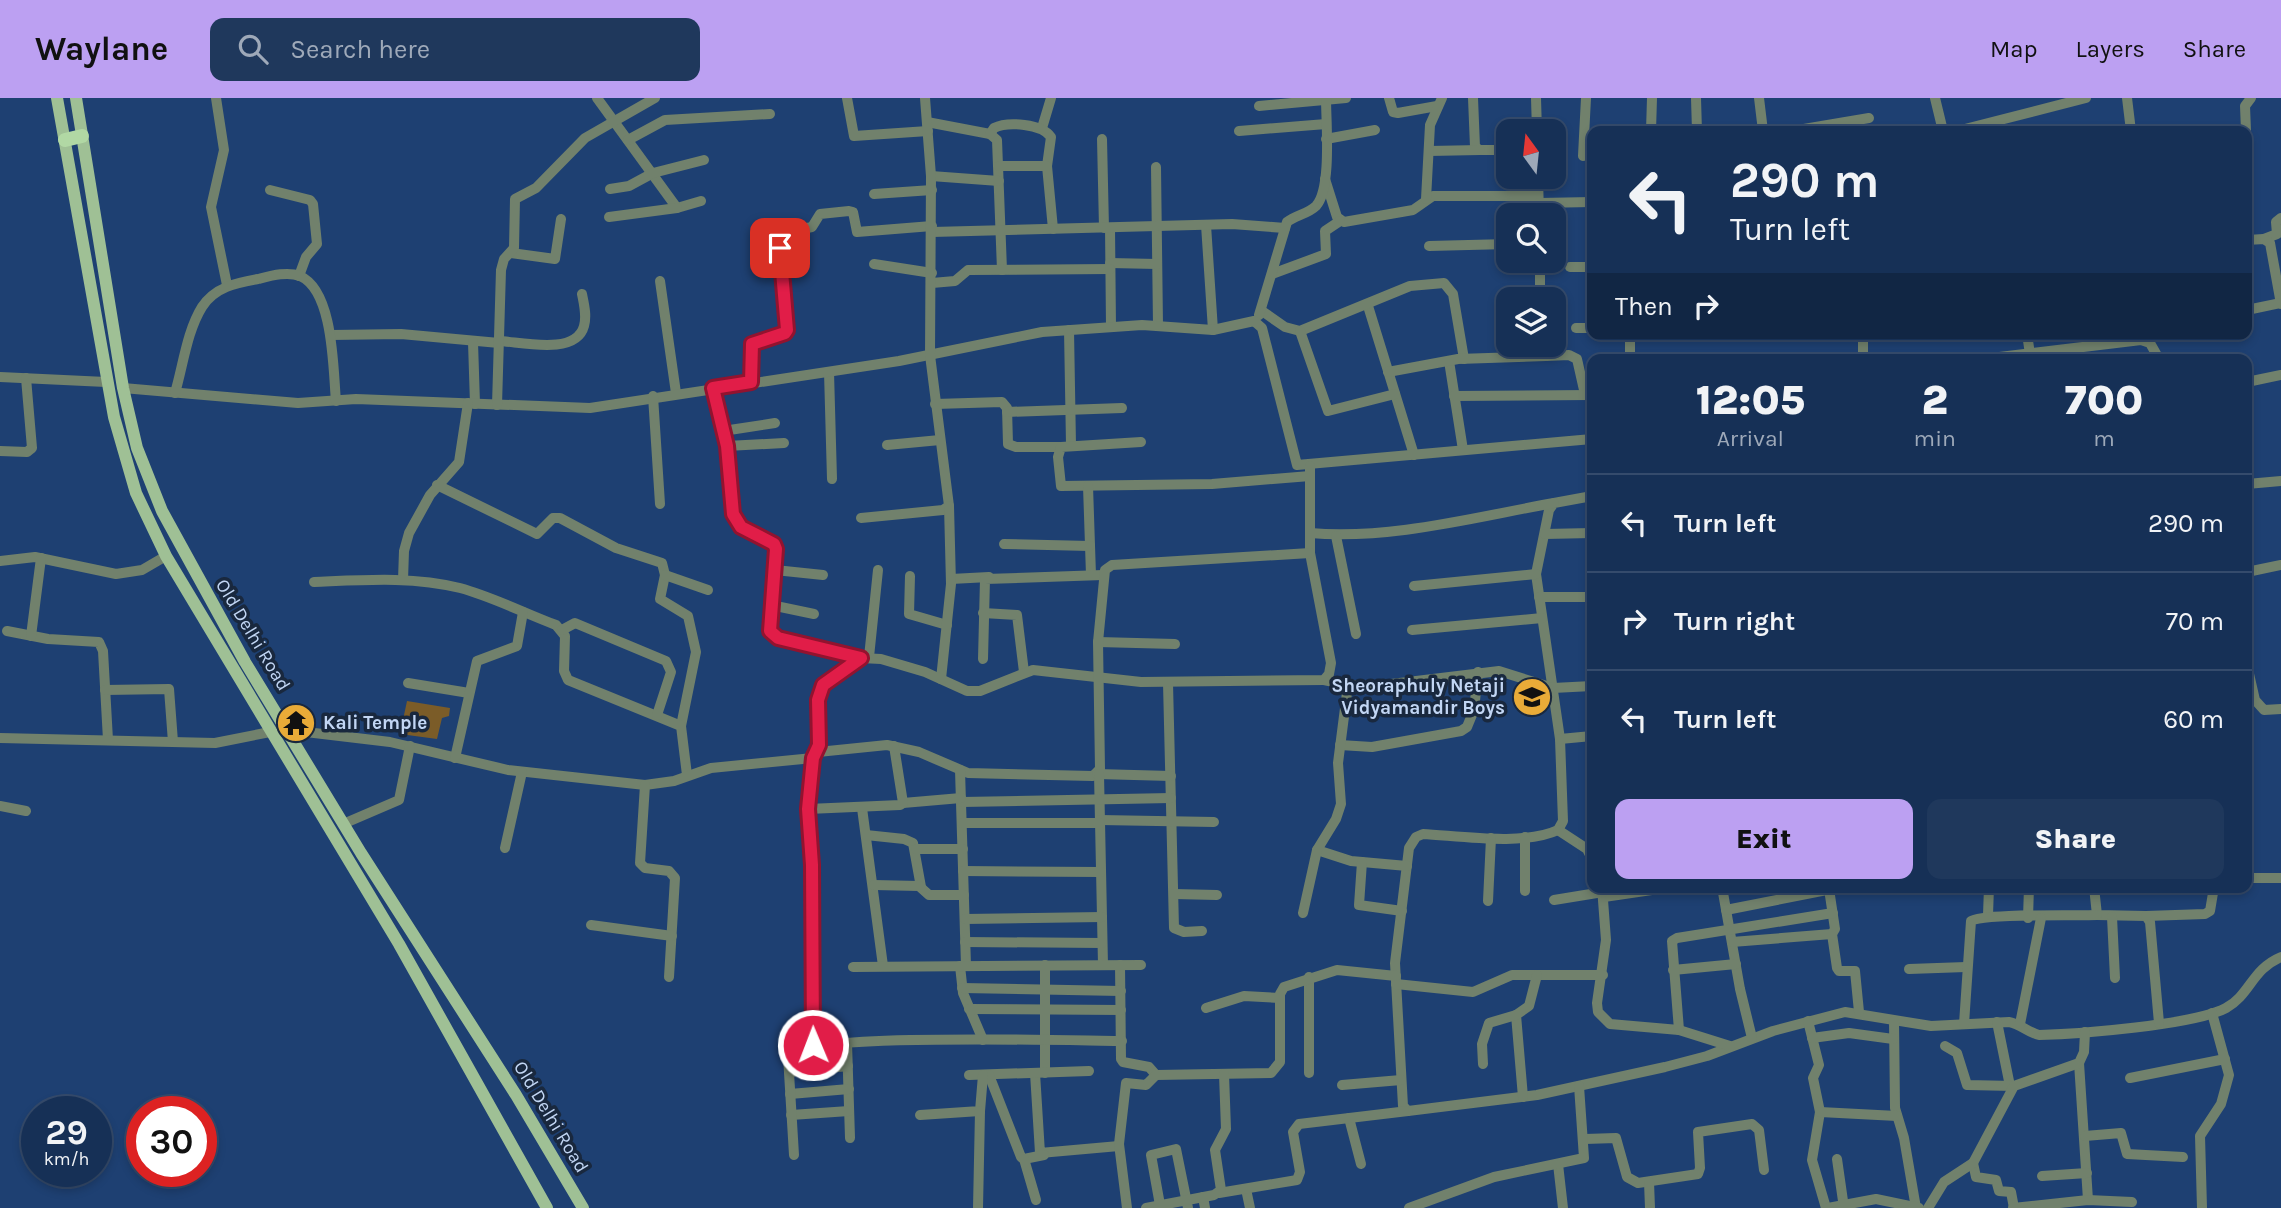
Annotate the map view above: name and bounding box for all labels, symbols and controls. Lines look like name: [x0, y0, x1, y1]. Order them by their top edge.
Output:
search box: [210, 18, 700, 81]
text: Waylane: [35, 30, 168, 68]
icon: search: [234, 30, 272, 68]
text: Search here: [290, 34, 430, 65]
text: Map: [1990, 35, 2038, 63]
text: Layers: [2076, 35, 2145, 63]
text: Share: [2183, 35, 2246, 63]
north arrow: [1496, 119, 1566, 189]
map controls: [1496, 119, 1566, 357]
text: 290 m: [1730, 152, 1879, 209]
icon: left: [1615, 154, 1706, 245]
button: search: [1496, 203, 1566, 273]
text: Turn left: [1730, 211, 1850, 248]
pin: [750, 218, 810, 278]
icon: arrive: [761, 229, 799, 267]
button: layers: [1496, 287, 1566, 357]
icon: right: [1687, 287, 1725, 325]
text: Then: [1615, 291, 1673, 322]
text: 12:05: [1696, 375, 1805, 425]
text: 2: [1921, 375, 1948, 425]
text: 700: [2065, 375, 2143, 425]
text: Arrival: [1717, 425, 1784, 452]
text: min: [1914, 425, 1956, 452]
text: m: [2093, 425, 2115, 452]
icon: left: [1615, 504, 1653, 542]
text: Turn left: [1674, 508, 1776, 539]
text: 290 m: [2148, 508, 2224, 539]
street label: Old Delhi Road: [211, 575, 295, 695]
icon: right: [1615, 602, 1653, 640]
text: Turn right: [1674, 606, 1795, 637]
text: 70 m: [2166, 606, 2224, 637]
place label: Sheoraphuly Netaji Vidyamandir Boys: [1331, 675, 1505, 719]
school or university icon: Sheoraphuly Netaji Vidyamandir Boys: [1511, 676, 1553, 718]
icon: left: [1615, 700, 1653, 738]
temple icon: Kali Temple: [275, 702, 317, 744]
text: Turn left: [1674, 704, 1776, 735]
text: 60 m: [2163, 704, 2224, 735]
place label: Kali Temple: [323, 712, 427, 734]
button: Exit: [1615, 799, 1913, 879]
button: Share: [1927, 799, 2224, 879]
position arrow: [776, 1008, 850, 1082]
street label: Old Delhi Road: [509, 1057, 593, 1177]
speed limit sign: 30: [126, 1096, 217, 1187]
text: 29: [45, 1112, 88, 1153]
text: km/h: [44, 1148, 89, 1170]

